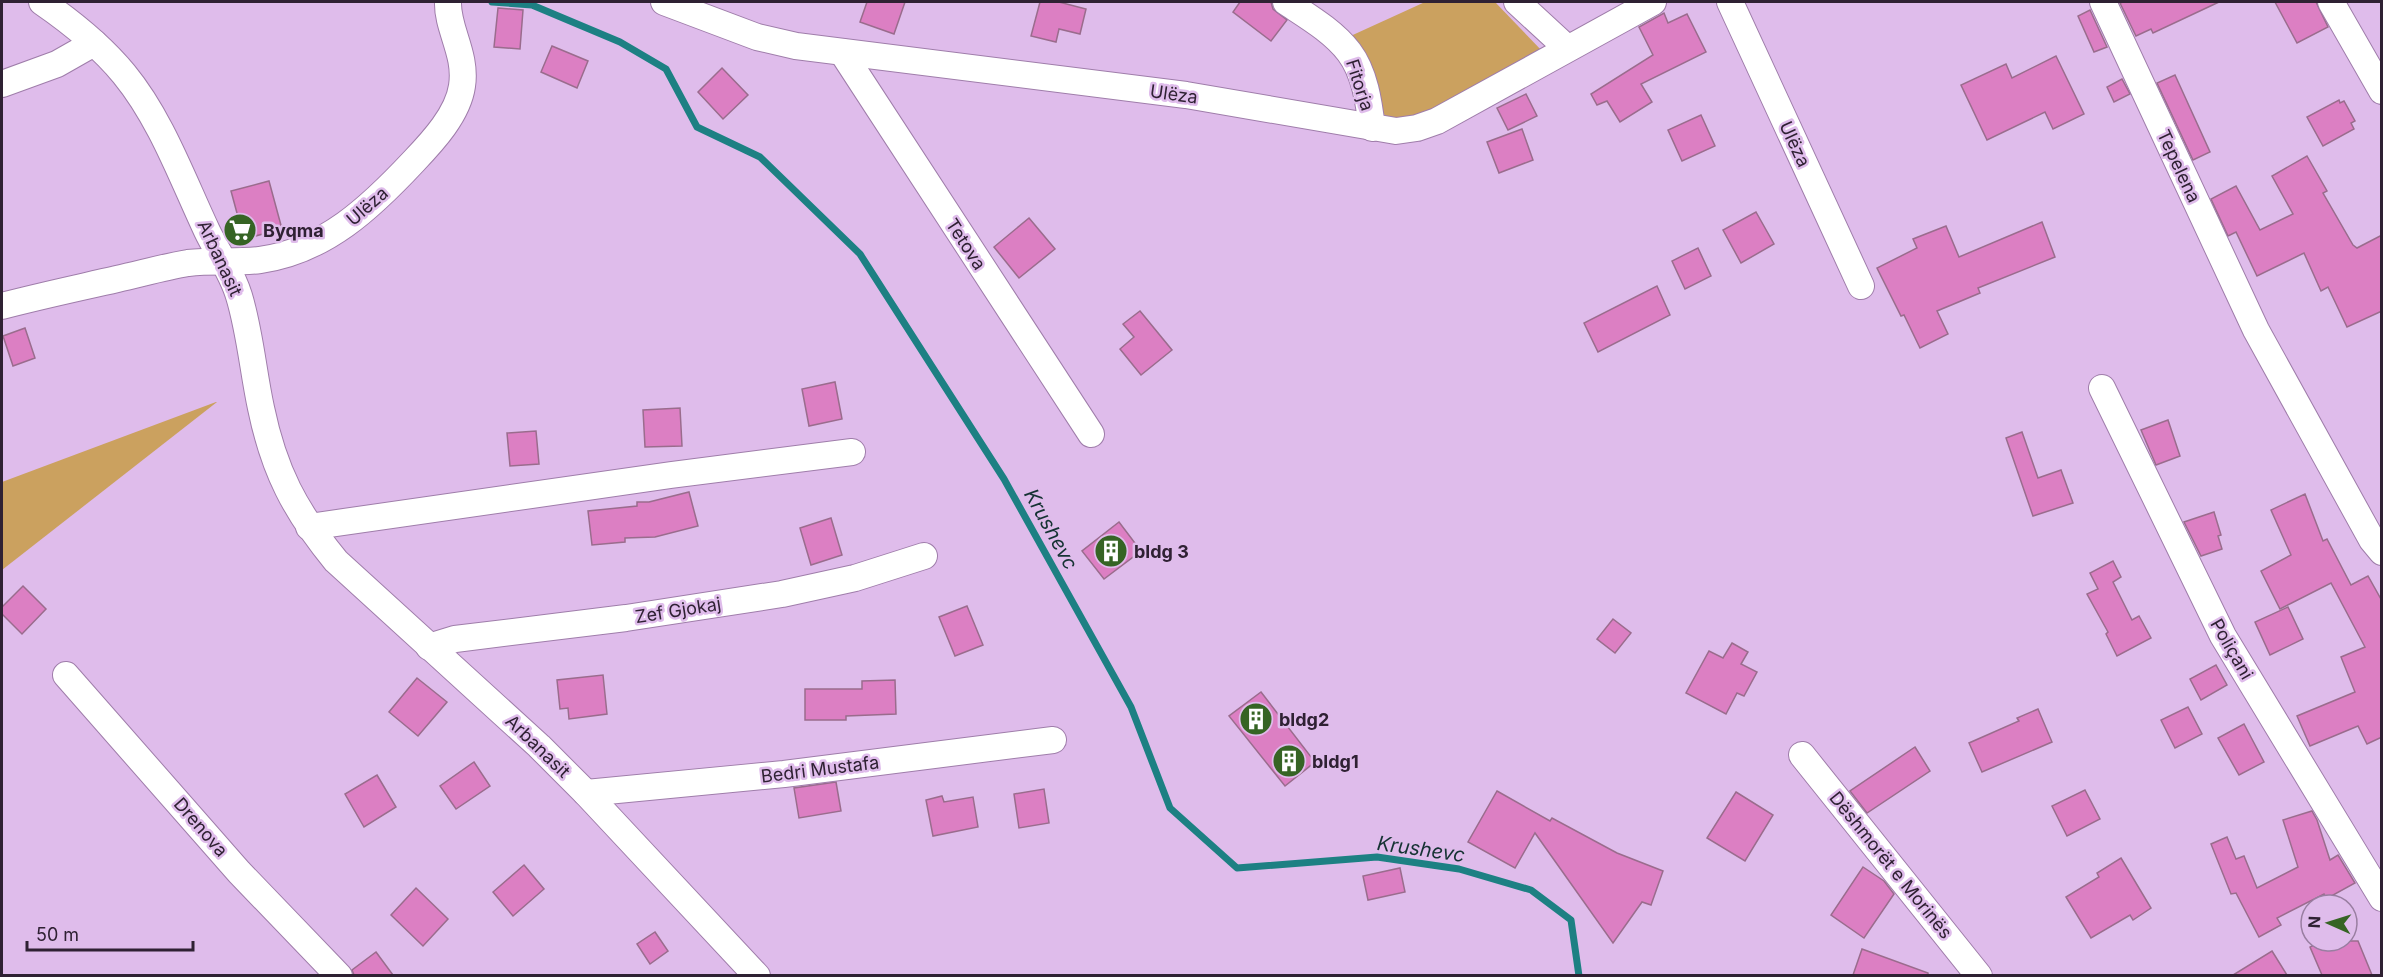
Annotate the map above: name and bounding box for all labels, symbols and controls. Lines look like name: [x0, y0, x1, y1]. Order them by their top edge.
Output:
street label: Fitorja: [1342, 57, 1378, 113]
street label: Ulëza: [1149, 80, 1199, 108]
street label: Ulëza: [1775, 118, 1815, 170]
street label: Tepelena: [2153, 126, 2205, 206]
street label: Ulëza: [342, 182, 392, 230]
supermarket icon: Byqma: [222, 212, 258, 248]
street label: Tetova: [942, 214, 990, 274]
street label: Arbanasit: [193, 217, 247, 299]
place label: Byqma: [263, 220, 324, 241]
water label: Krushevc: [1019, 484, 1083, 574]
building icon: bldg 3: [1093, 533, 1129, 569]
place label: bldg 3: [1134, 541, 1189, 562]
street label: Zef Gjokaj: [634, 593, 722, 627]
street label: Poliçani: [2206, 615, 2258, 683]
building icon: bldg2: [1238, 701, 1274, 737]
place label: bldg2: [1279, 709, 1329, 730]
street label: Arbanasit: [501, 710, 575, 782]
building icon: bldg1: [1271, 743, 1307, 779]
street label: Bedri Mustafa: [760, 751, 880, 787]
place label: bldg1: [1312, 751, 1359, 772]
street label: Dëshmorët e Morinës: [1825, 787, 1957, 943]
street label: Drenova: [170, 793, 232, 861]
water label: Krushevc: [1375, 831, 1467, 867]
north arrow: [2299, 893, 2359, 953]
scale bar: [27, 914, 194, 952]
text: N: [2304, 916, 2324, 929]
text: 50 m: [36, 924, 79, 945]

